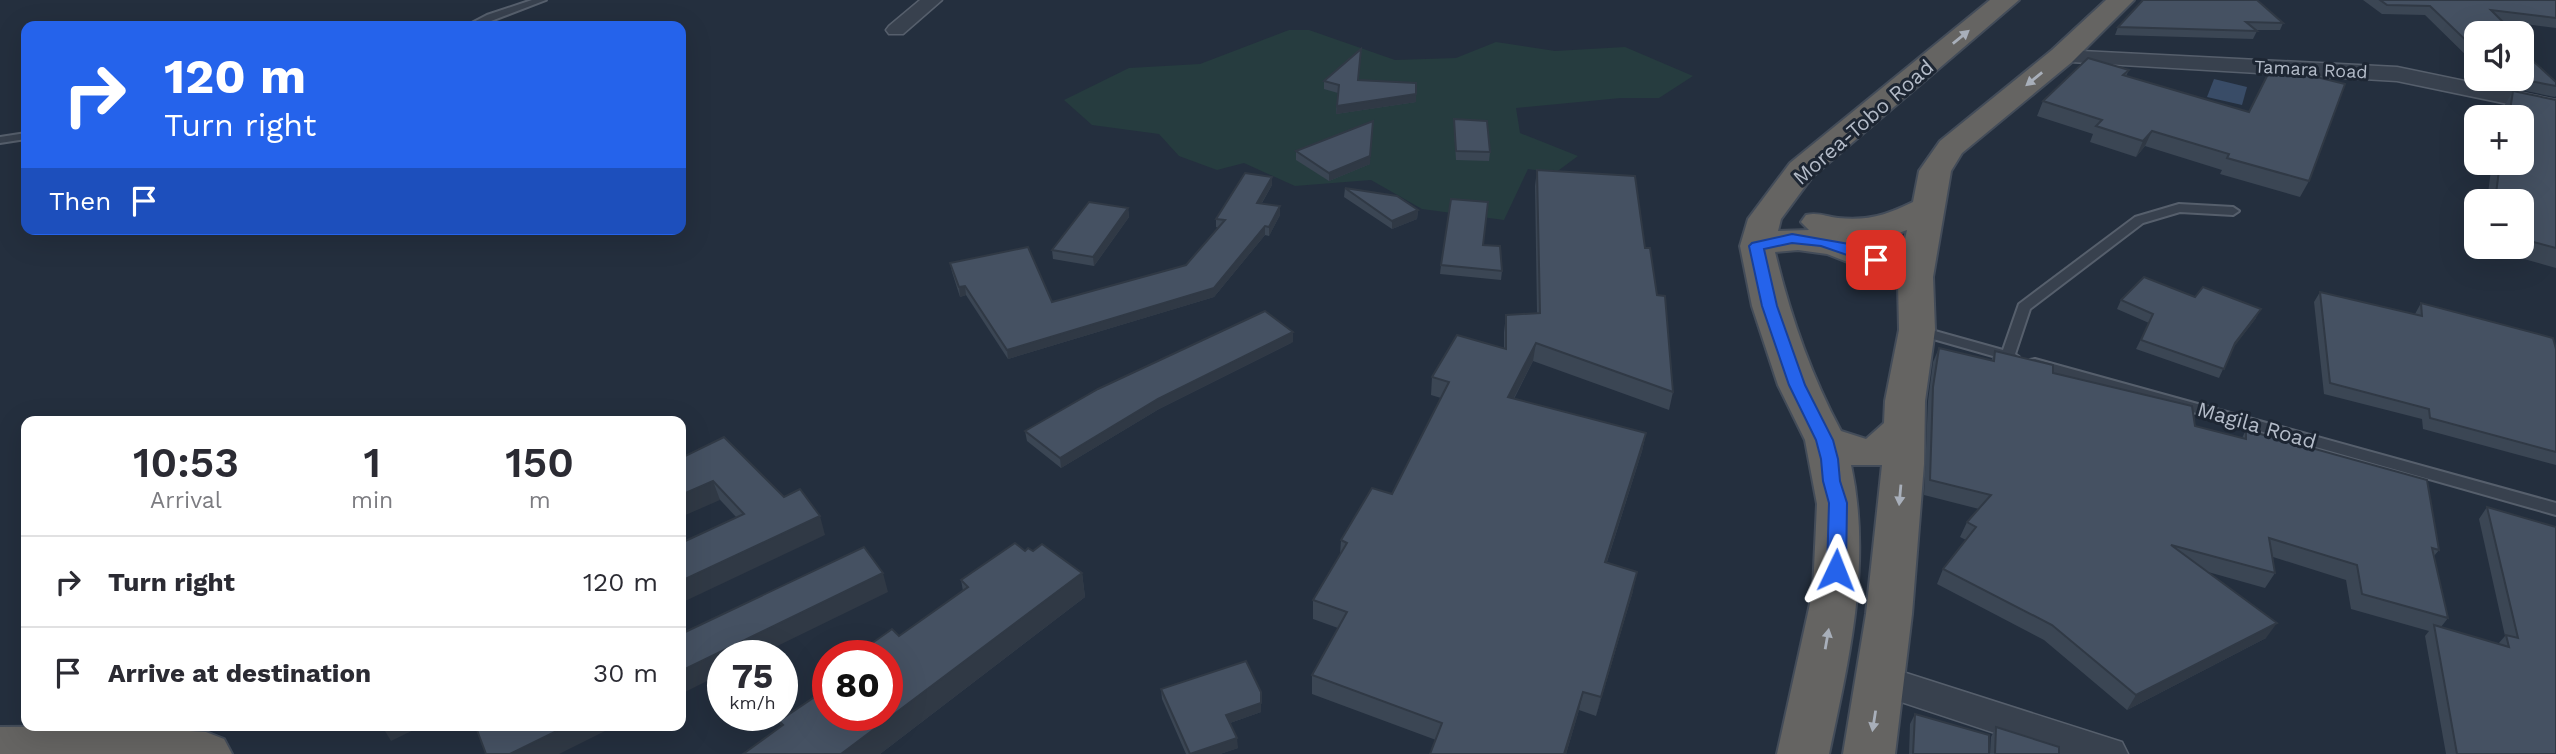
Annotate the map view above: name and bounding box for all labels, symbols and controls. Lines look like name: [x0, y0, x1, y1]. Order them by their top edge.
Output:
map controls: [2464, 21, 2534, 259]
button: sound: [2464, 21, 2534, 91]
one-way arrow: [1952, 29, 1970, 44]
text: 120 m: [164, 47, 306, 105]
icon: right: [49, 49, 140, 140]
street label: Morea-Tobo Road: [1788, 54, 1938, 190]
street label: Tamara Road: [2254, 56, 2368, 82]
one-way arrow: [2026, 71, 2044, 86]
button: +: [2464, 105, 2534, 175]
text: Turn right: [164, 106, 316, 144]
icon: arrive: [125, 182, 163, 220]
text: Then: [49, 186, 111, 216]
button: −: [2464, 189, 2534, 259]
pin: [1846, 230, 1906, 290]
icon: arrive: [1857, 241, 1895, 279]
street label: Magila Road: [2195, 396, 2319, 454]
text: 10:53: [133, 438, 239, 487]
text: 1: [363, 438, 381, 487]
text: 150: [505, 438, 574, 487]
one-way arrow: [1894, 484, 1905, 506]
text: Arrival: [150, 487, 222, 514]
text: min: [351, 487, 393, 514]
text: m: [529, 487, 551, 514]
position arrow: [1799, 533, 1873, 607]
icon: right: [49, 563, 87, 601]
text: Turn right: [108, 567, 235, 597]
text: 120 m: [583, 567, 658, 597]
one-way arrow: [1822, 628, 1833, 650]
speed limit sign: 80: [812, 640, 903, 731]
icon: arrive: [49, 654, 87, 692]
text: 75: [732, 655, 773, 697]
text: Arrive at destination: [108, 658, 371, 688]
text: 30 m: [593, 658, 658, 688]
text: km/h: [729, 692, 776, 713]
one-way arrow: [1869, 710, 1880, 732]

